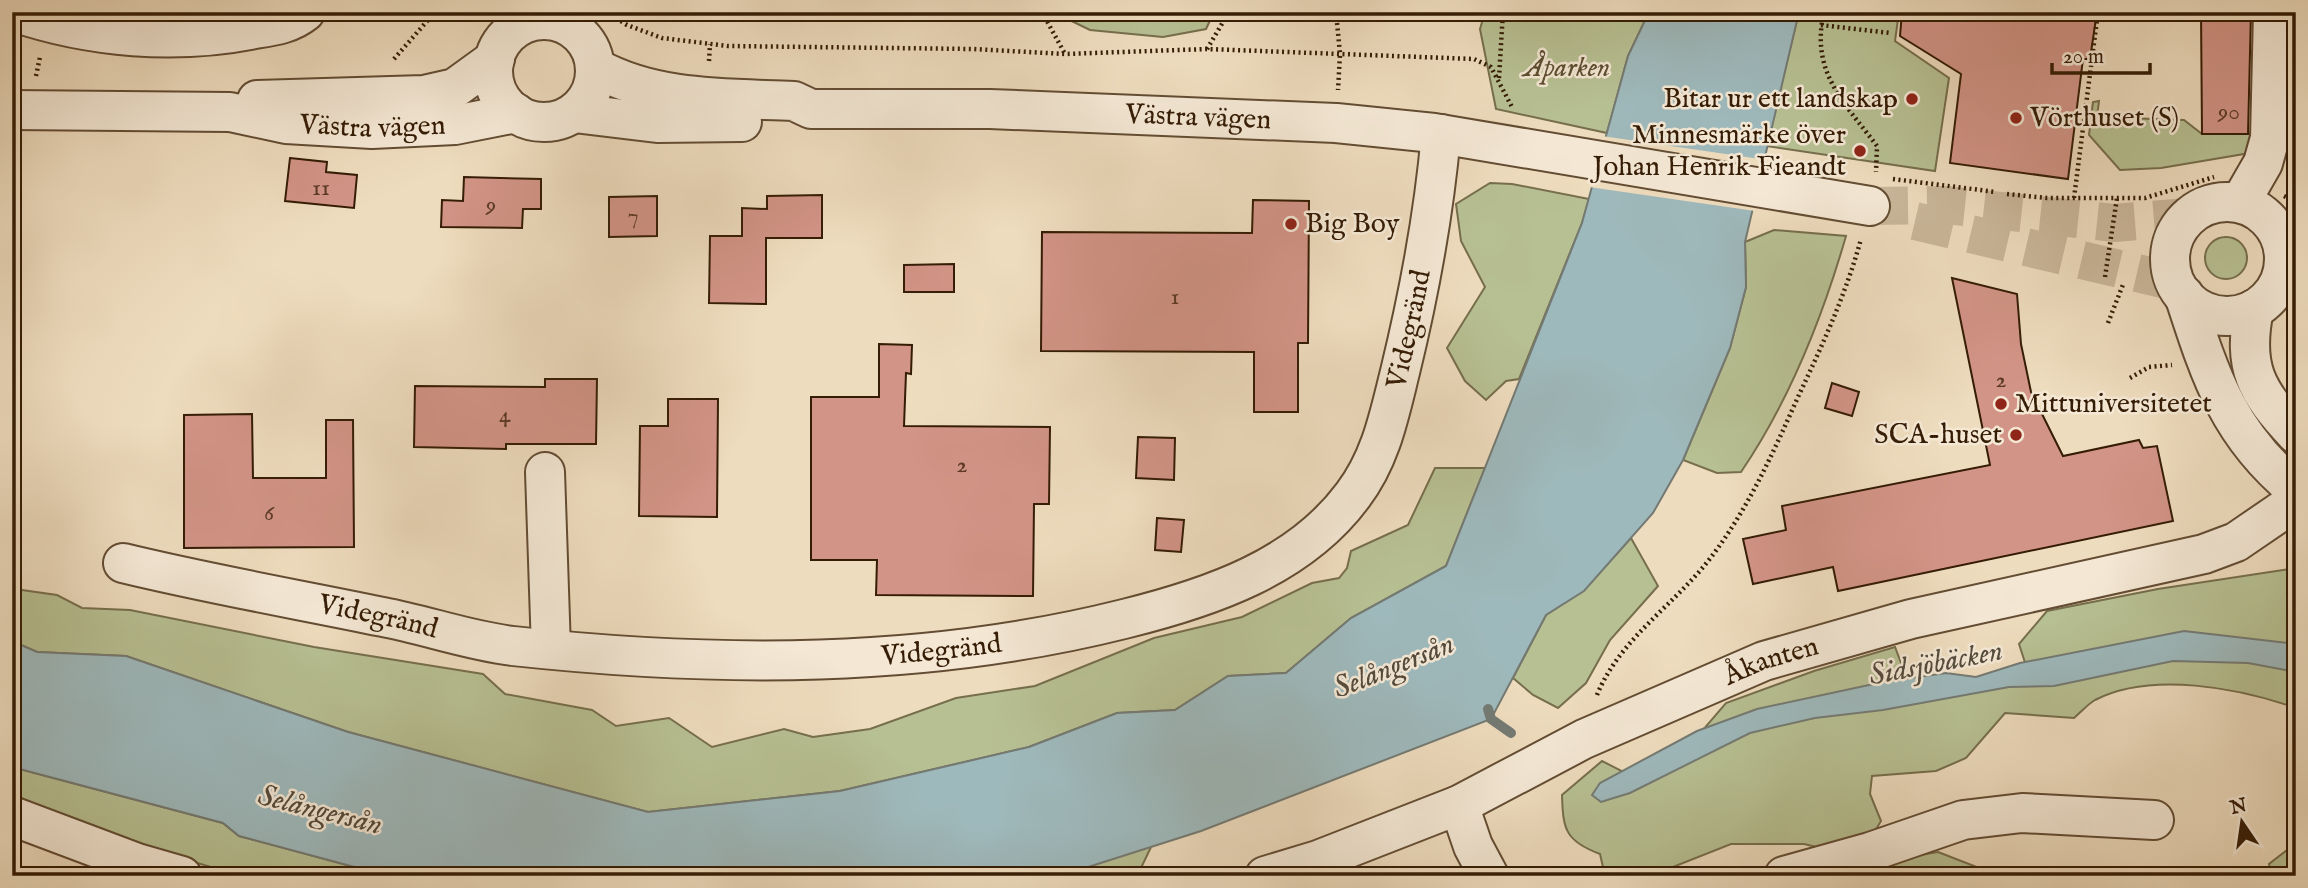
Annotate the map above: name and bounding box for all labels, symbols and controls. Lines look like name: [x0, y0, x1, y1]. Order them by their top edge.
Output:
scale bar: [2052, 32, 2150, 76]
text: 20 m: [2063, 44, 2104, 71]
park label: Åparken: [1521, 50, 1610, 86]
place label: Bitar ur ett landskap: [1663, 82, 1898, 117]
marker: Bitar ur ett landskap: [1904, 91, 1920, 107]
street label: Västra vägen: [1124, 97, 1272, 138]
house number: 90: [2217, 97, 2240, 128]
place label: Vörthuset (S): [2029, 101, 2179, 136]
street label: Västra vägen: [298, 107, 446, 147]
marker: Vörthuset (S): [2008, 110, 2024, 126]
place label: Minnesmärke över Johan Henrik Fieandt: [1589, 118, 1846, 185]
marker: Minnesmärke över Johan Henrik Fieandt: [1852, 143, 1868, 159]
house number: 11: [312, 173, 330, 204]
house number: 9: [485, 190, 496, 221]
house number: 7: [627, 201, 639, 232]
place label: Big Boy: [1305, 207, 1400, 242]
marker: Big Boy: [1283, 216, 1299, 232]
street label: Videgränd: [1379, 267, 1439, 393]
house number: 1: [1171, 282, 1179, 313]
house number: 2: [1995, 365, 2007, 396]
place label: Mittuniversitetet: [2015, 387, 2212, 422]
marker: Mittuniversitetet: [1993, 396, 2009, 412]
house number: 4: [499, 400, 511, 431]
place label: SCA-huset: [1874, 418, 2002, 453]
marker: SCA-huset: [2008, 427, 2024, 443]
house number: 2: [956, 450, 968, 481]
house number: 6: [264, 498, 275, 529]
street label: Videgränd: [315, 587, 442, 647]
street label: Videgränd: [879, 626, 1004, 674]
water label: Selångersån: [1328, 626, 1460, 708]
street label: Åkanten: [1717, 629, 1823, 694]
water label: Sidsjöbäcken: [1866, 632, 2006, 696]
water label: Selångersån: [254, 777, 386, 845]
north arrow: [2206, 786, 2276, 856]
text: N: [2227, 794, 2250, 821]

